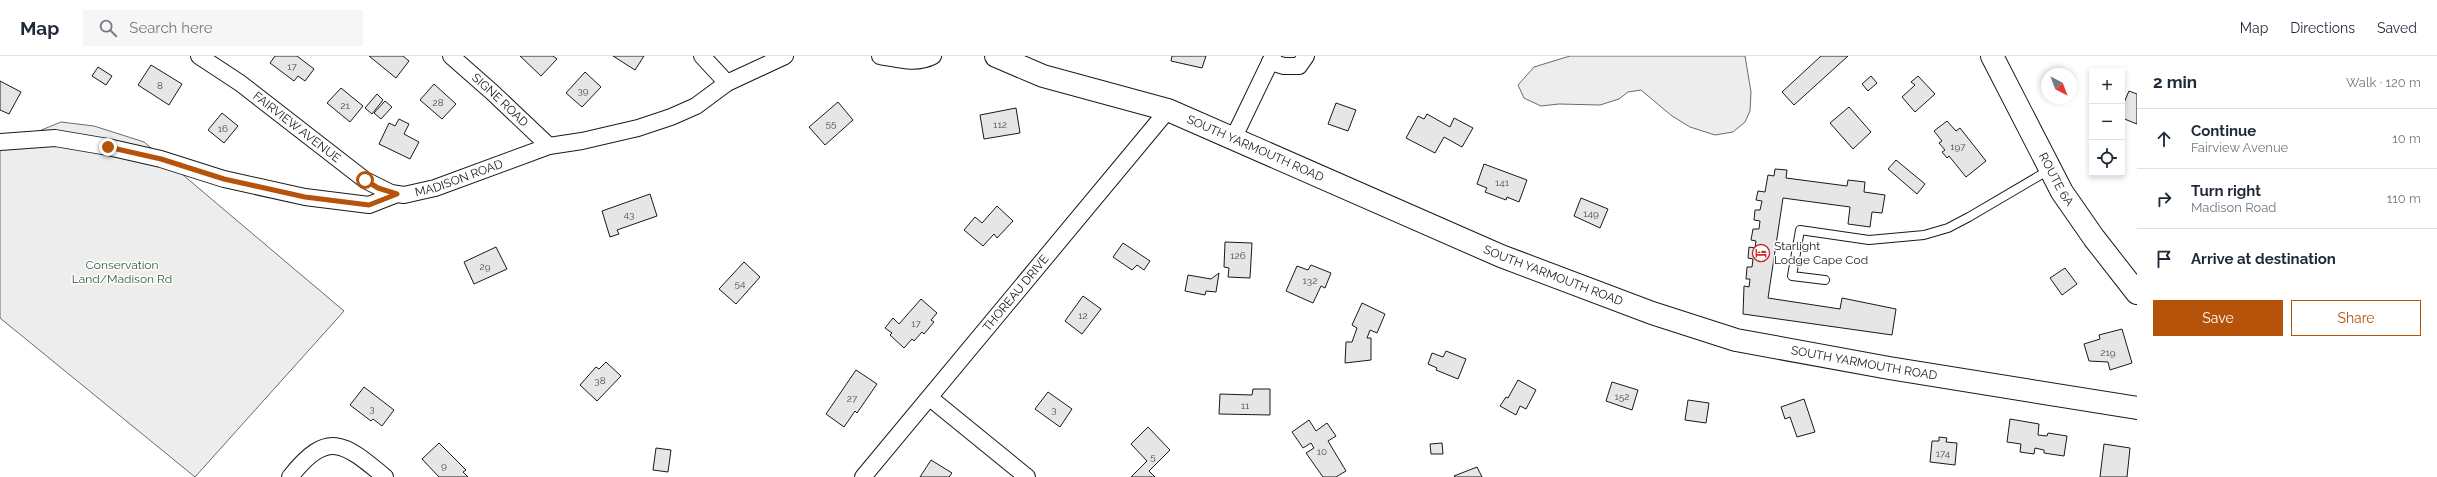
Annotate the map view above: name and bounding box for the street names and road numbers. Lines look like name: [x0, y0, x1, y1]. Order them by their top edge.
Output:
street label: SIGNE ROAD: [469, 71, 531, 130]
street label: FAIRVIEW AVENUE: [250, 89, 343, 165]
street label: SOUTH YARMOUTH ROAD: [1185, 112, 1326, 185]
street label: ROUTE 6A: [2036, 150, 2077, 209]
street label: MADISON ROAD: [414, 156, 505, 199]
street label: SOUTH YARMOUTH ROAD: [1481, 242, 1625, 309]
street label: THOREAU DRIVE: [980, 252, 1052, 334]
street label: SOUTH YARMOUTH ROAD: [1790, 343, 1939, 383]

